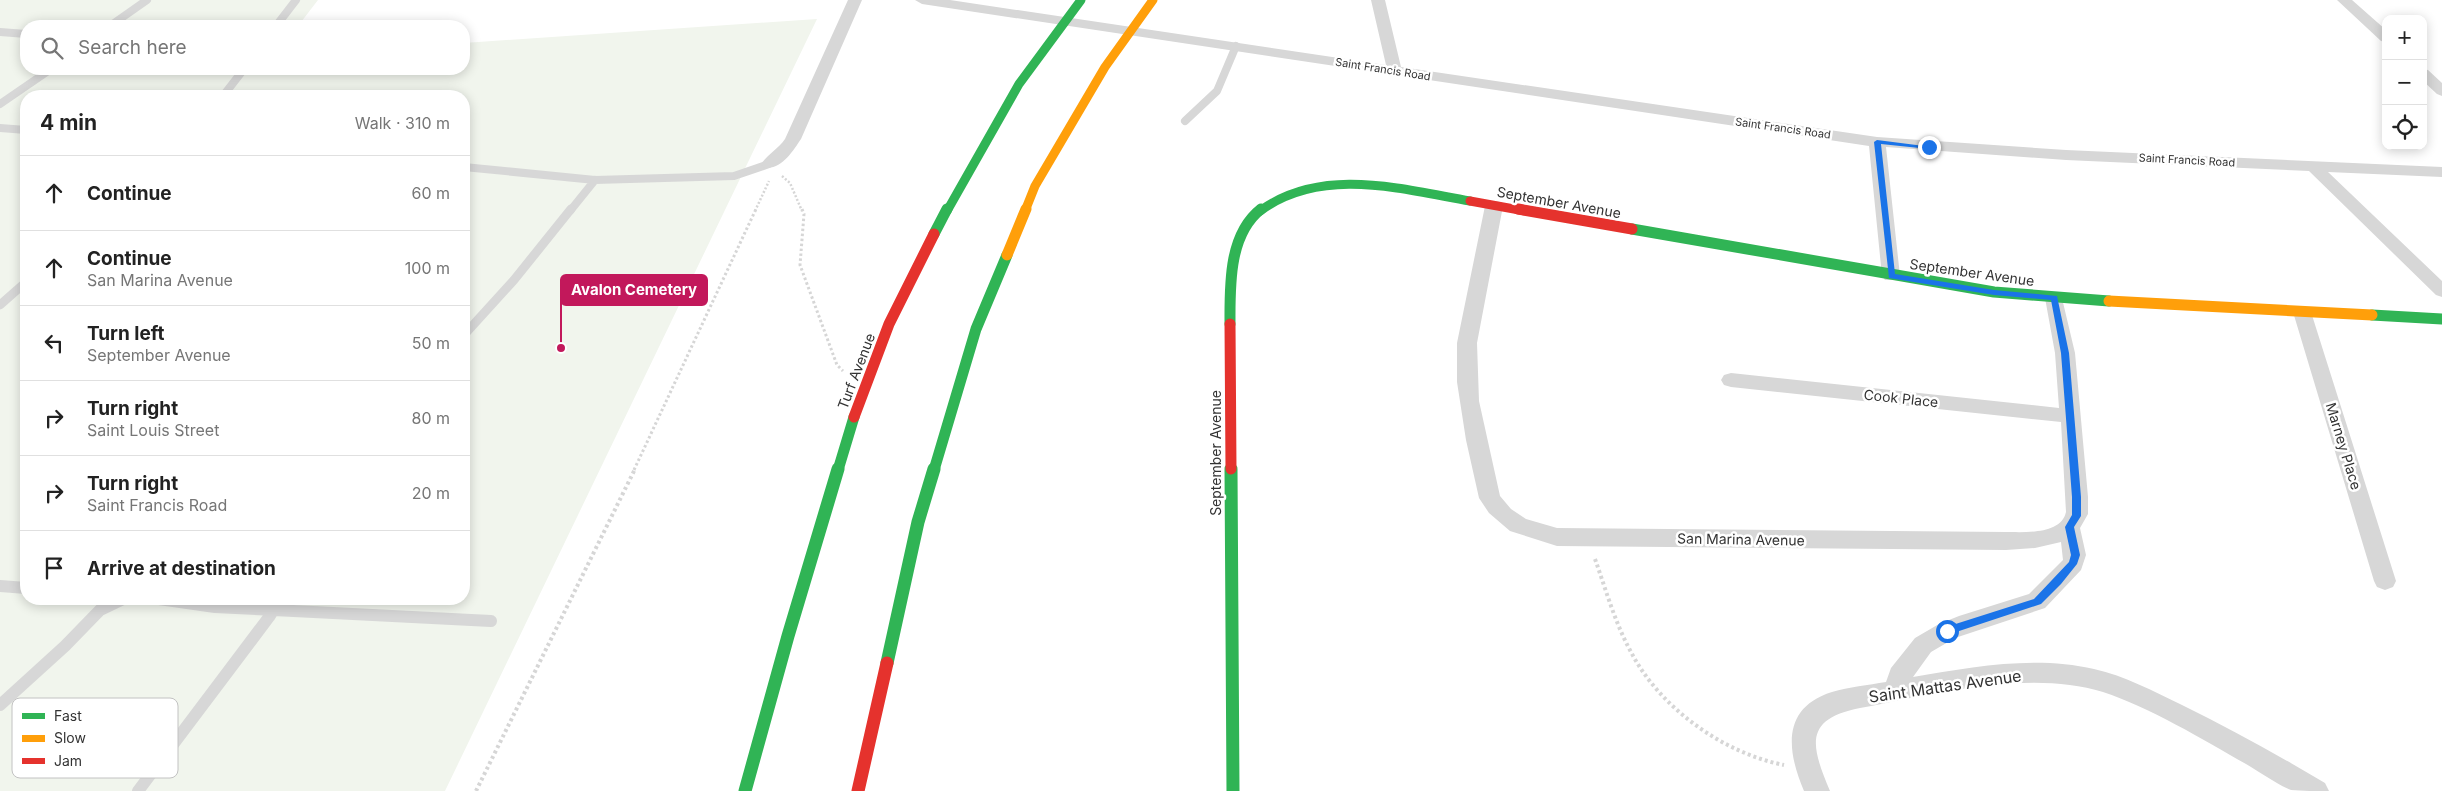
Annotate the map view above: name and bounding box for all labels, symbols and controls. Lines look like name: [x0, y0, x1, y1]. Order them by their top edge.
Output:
map controls: [2382, 15, 2427, 150]
button: +: [2382, 15, 2427, 60]
search box: [20, 20, 470, 75]
icon: search: [38, 34, 66, 62]
text: Search here: [78, 36, 187, 59]
street label: Saint Francis Road: [1334, 55, 1432, 83]
button: −: [2382, 60, 2427, 105]
button: locate: [2382, 105, 2427, 150]
text: 4 min: [40, 110, 97, 135]
text: Walk · 310 m: [355, 113, 450, 133]
street label: Saint Francis Road: [1734, 114, 1832, 142]
route end: [1918, 136, 1941, 159]
street label: Saint Francis Road: [2138, 150, 2236, 170]
icon: ahead: [40, 179, 68, 207]
text: Continue: [87, 182, 172, 205]
text: 60 m: [411, 183, 450, 203]
street label: September Avenue: [1496, 183, 1622, 221]
text: Continue: [87, 247, 172, 270]
icon: ahead: [40, 254, 68, 282]
street label: September Avenue: [1909, 255, 2035, 289]
text: 100 m: [405, 258, 450, 278]
text: San Marina Avenue: [87, 270, 233, 290]
callout: Avalon Cemetery: [561, 275, 707, 305]
text: Avalon Cemetery: [571, 280, 697, 299]
text: Turn left: [87, 322, 165, 345]
icon: left: [40, 329, 68, 357]
street label: Turf Avenue: [834, 331, 878, 411]
text: 50 m: [412, 333, 450, 353]
text: September Avenue: [87, 345, 231, 365]
street label: Cook Place: [1863, 386, 1939, 410]
street label: September Avenue: [1207, 390, 1224, 516]
text: Turn right: [87, 397, 178, 420]
street label: Marney Place: [2323, 400, 2365, 492]
icon: right: [40, 404, 68, 432]
text: 80 m: [411, 408, 450, 428]
text: Saint Louis Street: [87, 420, 219, 440]
text: Turn right: [87, 472, 178, 495]
icon: right: [40, 479, 68, 507]
text: 20 m: [412, 483, 450, 503]
text: Saint Francis Road: [87, 495, 227, 515]
street label: San Marina Avenue: [1677, 529, 1805, 549]
icon: arrive: [40, 554, 68, 582]
text: Arrive at destination: [87, 557, 276, 580]
route start: [1936, 620, 1959, 643]
street label: Saint Mattas Avenue: [1867, 665, 2023, 707]
legend: [12, 698, 178, 778]
text: Fast: [54, 707, 82, 724]
text: Slow: [54, 729, 86, 746]
text: Jam: [54, 752, 82, 769]

